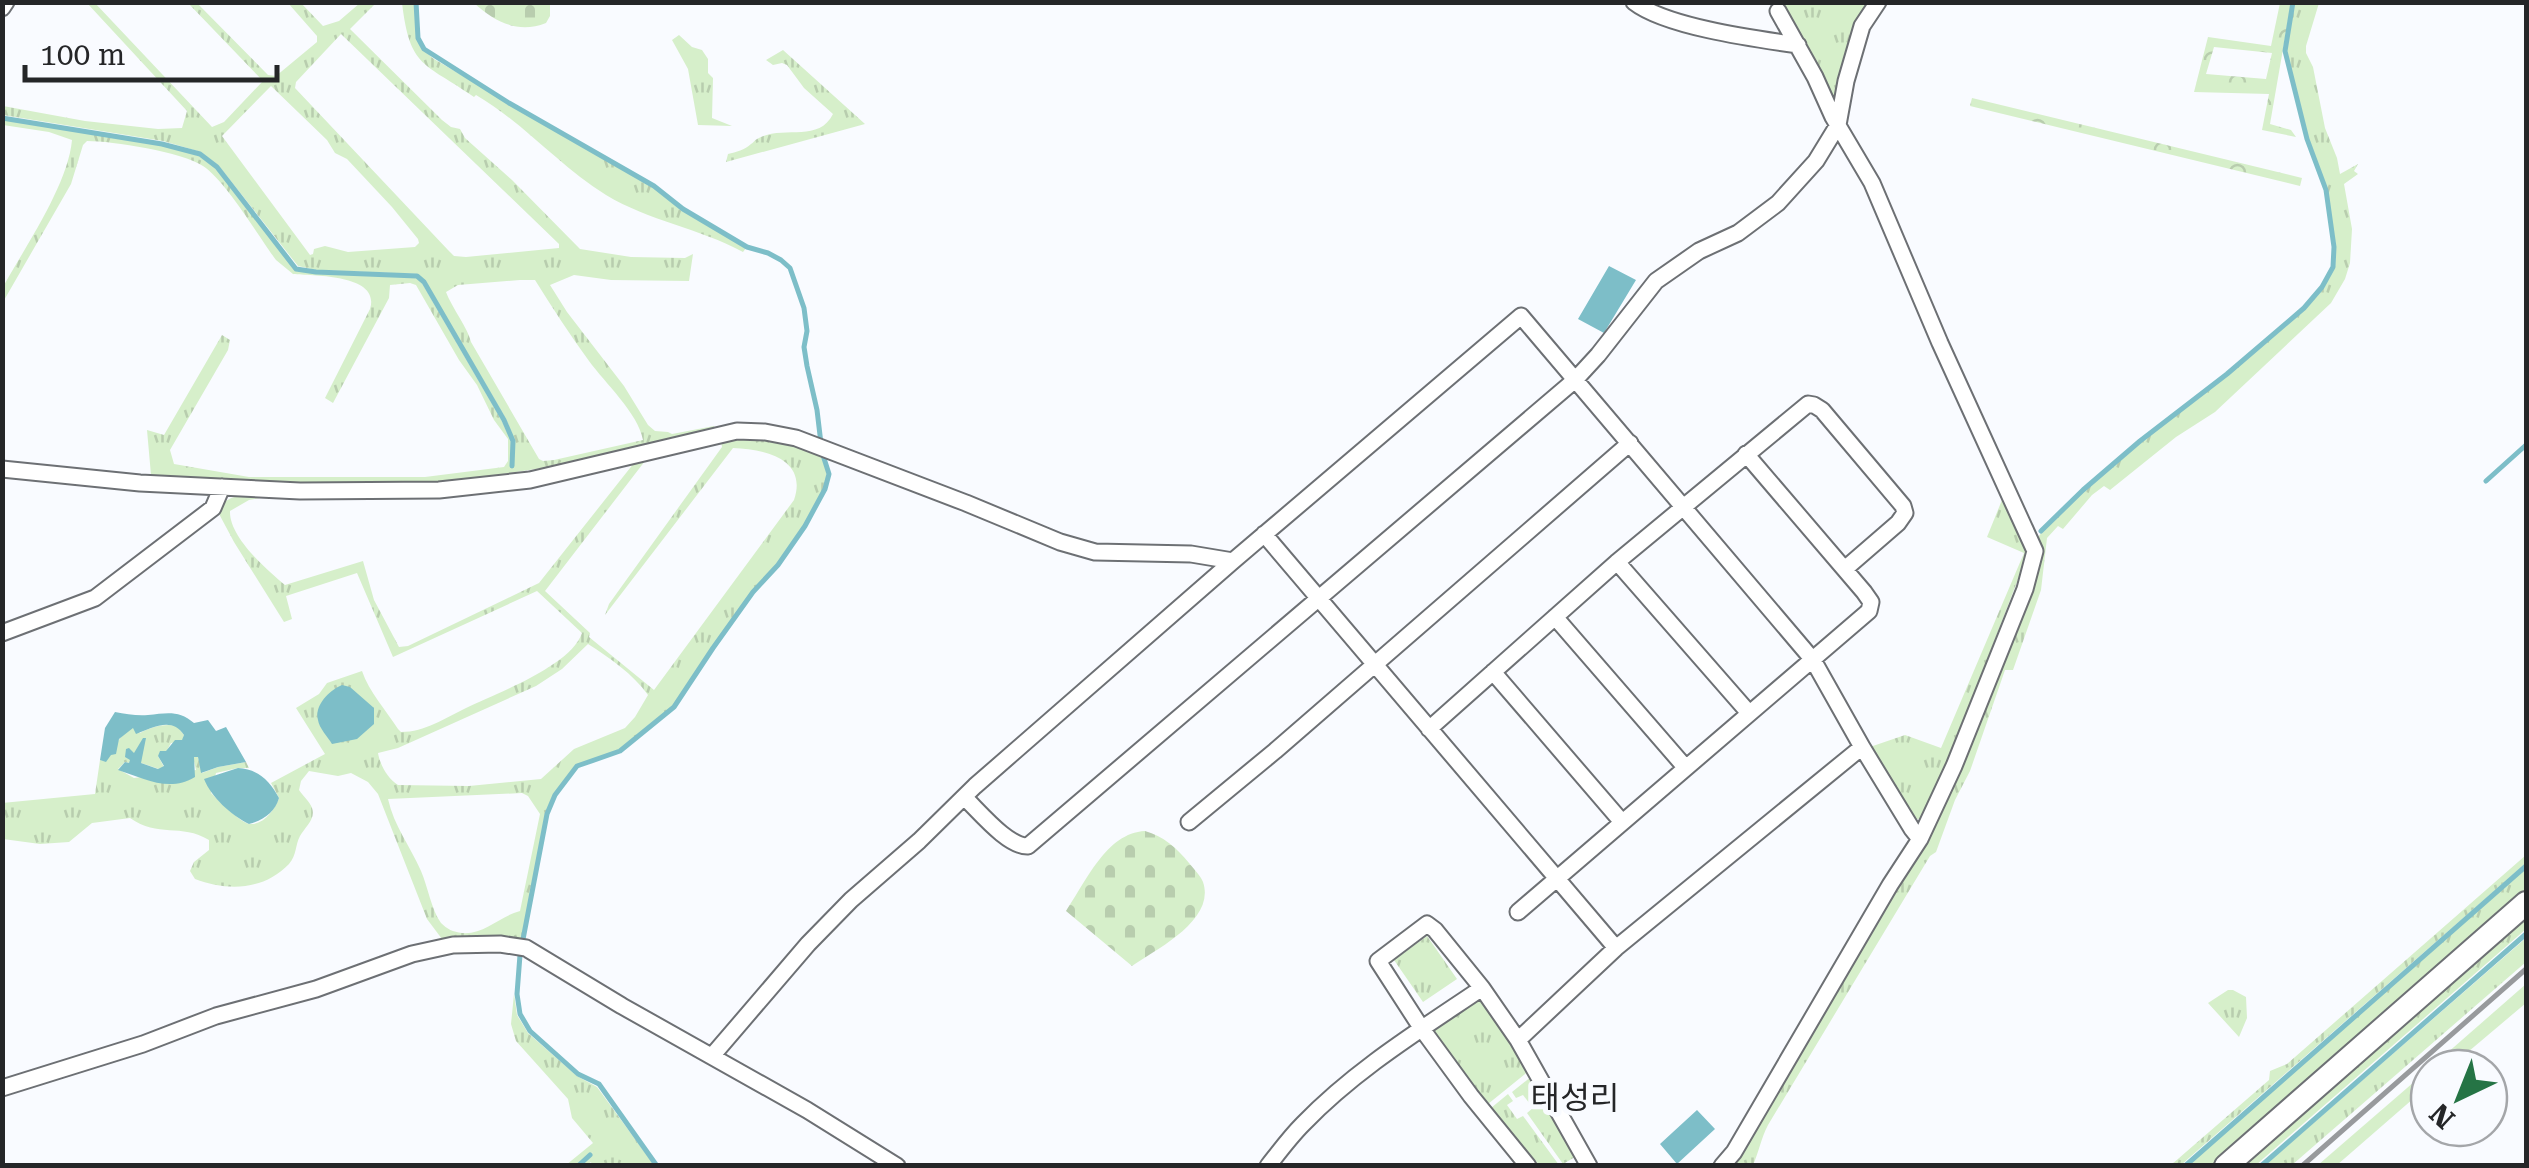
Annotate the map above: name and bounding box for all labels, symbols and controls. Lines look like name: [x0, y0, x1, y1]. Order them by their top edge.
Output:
scale bar: [25, 20, 278, 82]
text: 100 m: [40, 37, 125, 72]
north arrow: [2409, 1048, 2509, 1148]
district label: 태성리: [1531, 1079, 1619, 1117]
text: N: [2423, 1096, 2461, 1135]

